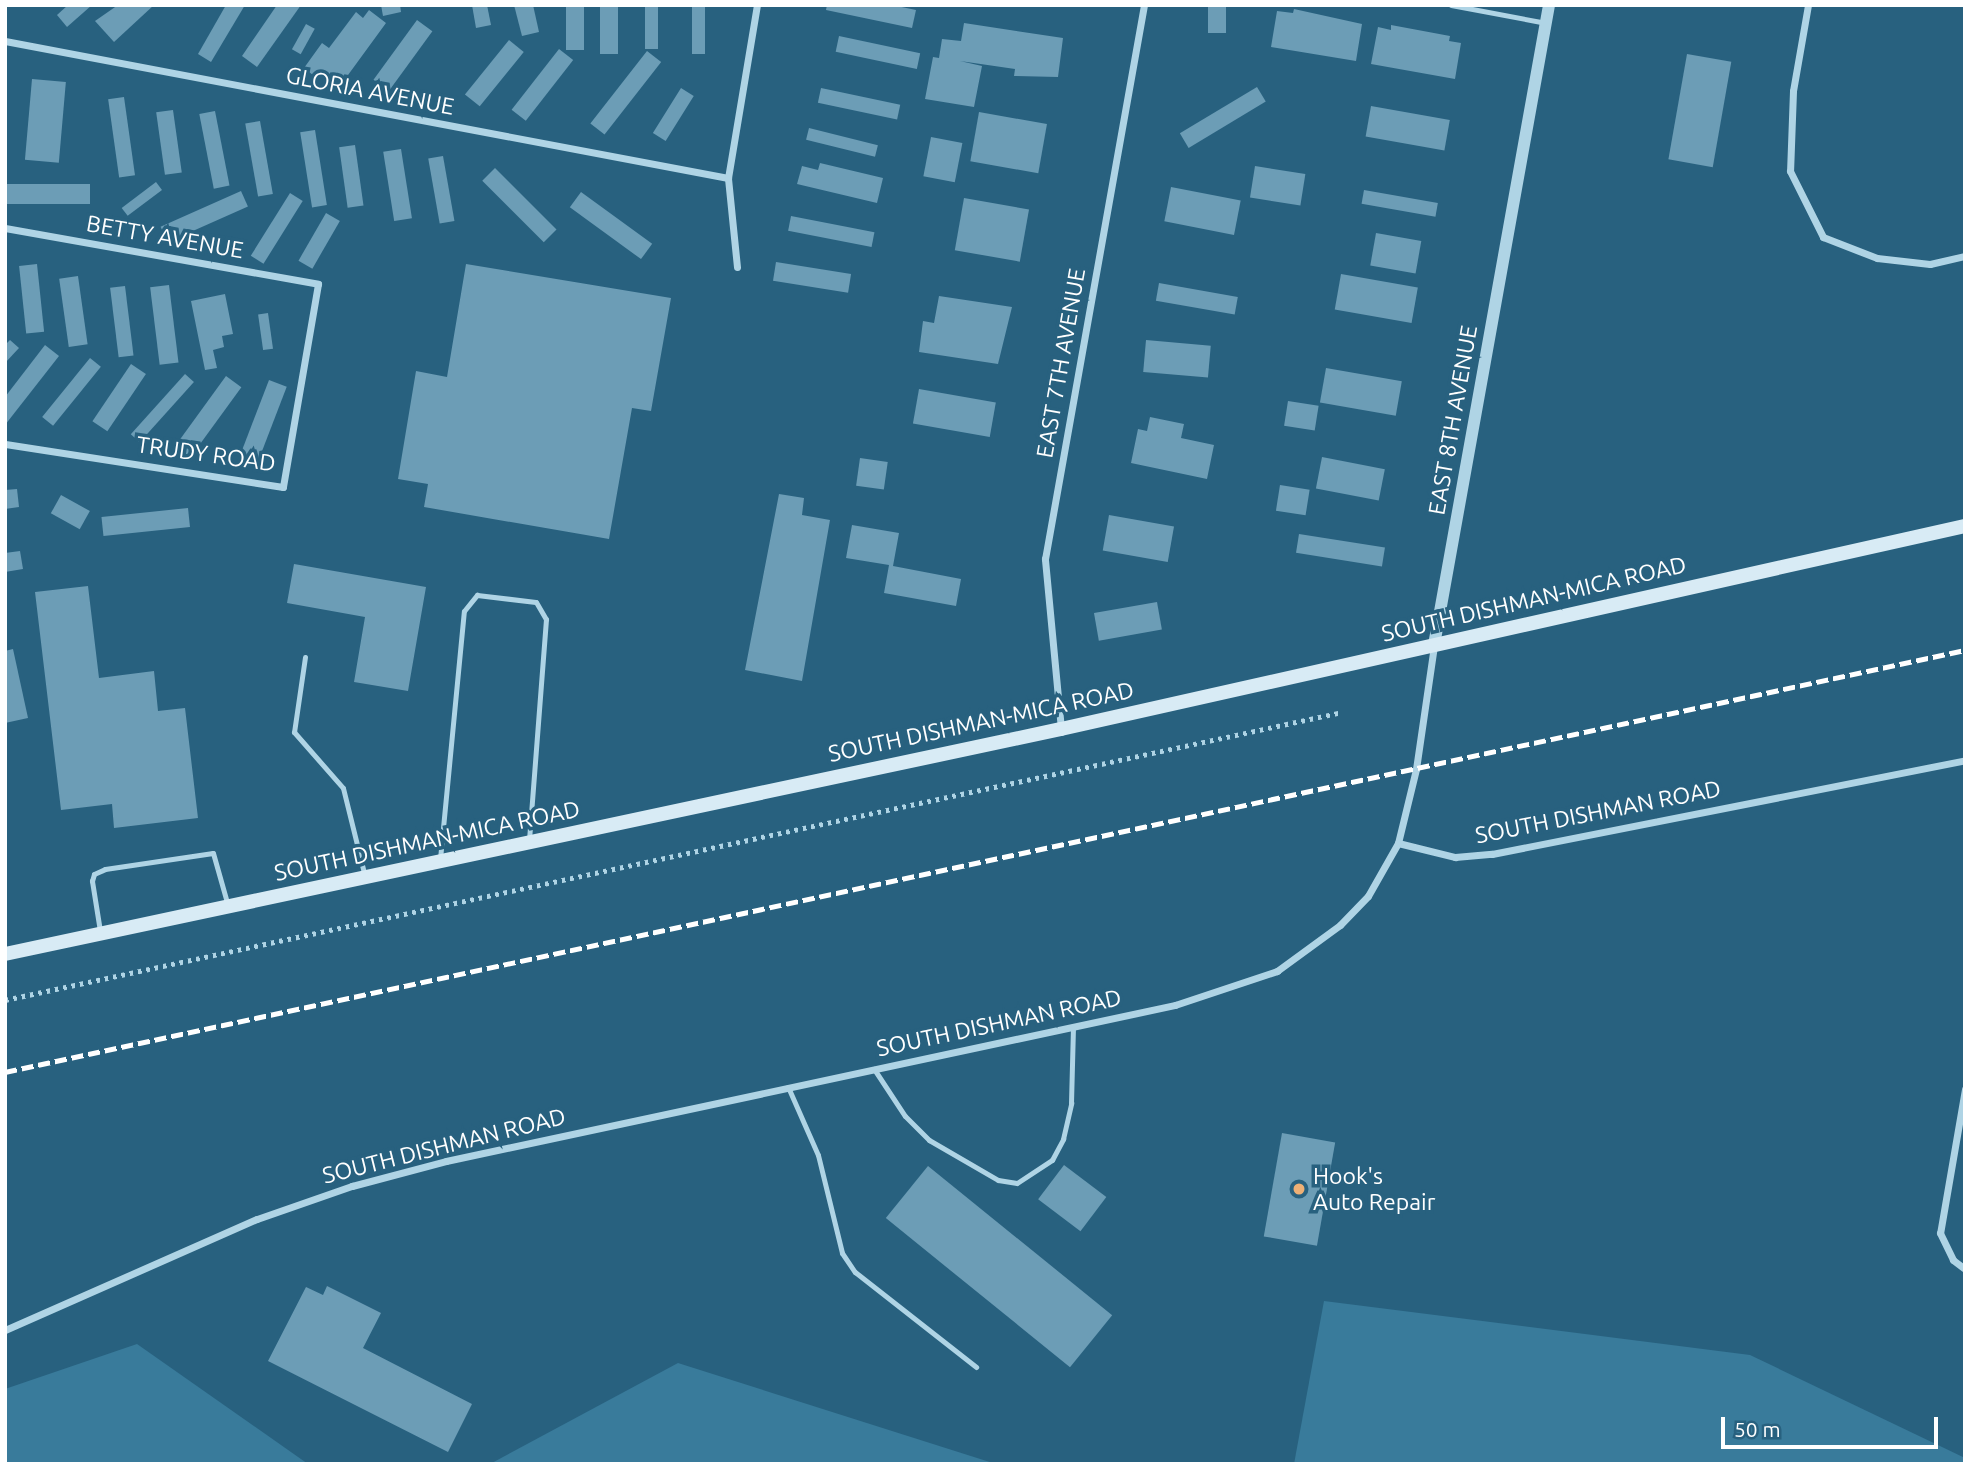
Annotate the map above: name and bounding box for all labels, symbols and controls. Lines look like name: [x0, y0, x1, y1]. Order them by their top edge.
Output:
street label: GLORIA AVENUE: [284, 61, 456, 121]
street label: BETTY AVENUE: [84, 210, 246, 264]
street label: EAST 7TH AVENUE: [1031, 266, 1091, 460]
street label: EAST 8TH AVENUE: [1423, 323, 1483, 517]
street label: TRUDY ROAD: [135, 431, 277, 477]
street label: SOUTH DISHMAN-MICA ROAD: [1379, 550, 1689, 648]
street label: SOUTH DISHMAN-MICA ROAD: [826, 676, 1136, 768]
street label: SOUTH DISHMAN ROAD: [1473, 775, 1723, 849]
street label: SOUTH DISHMAN-MICA ROAD: [272, 795, 582, 887]
street label: SOUTH DISHMAN ROAD: [874, 984, 1124, 1062]
street label: SOUTH DISHMAN ROAD: [320, 1102, 568, 1190]
place label: Hook's Auto Repair: [1313, 1162, 1435, 1216]
marker: Hook's Auto Repair: [1291, 1181, 1307, 1197]
scale bar: [1725, 1402, 1942, 1446]
text: 50 m: [1734, 1417, 1781, 1441]

